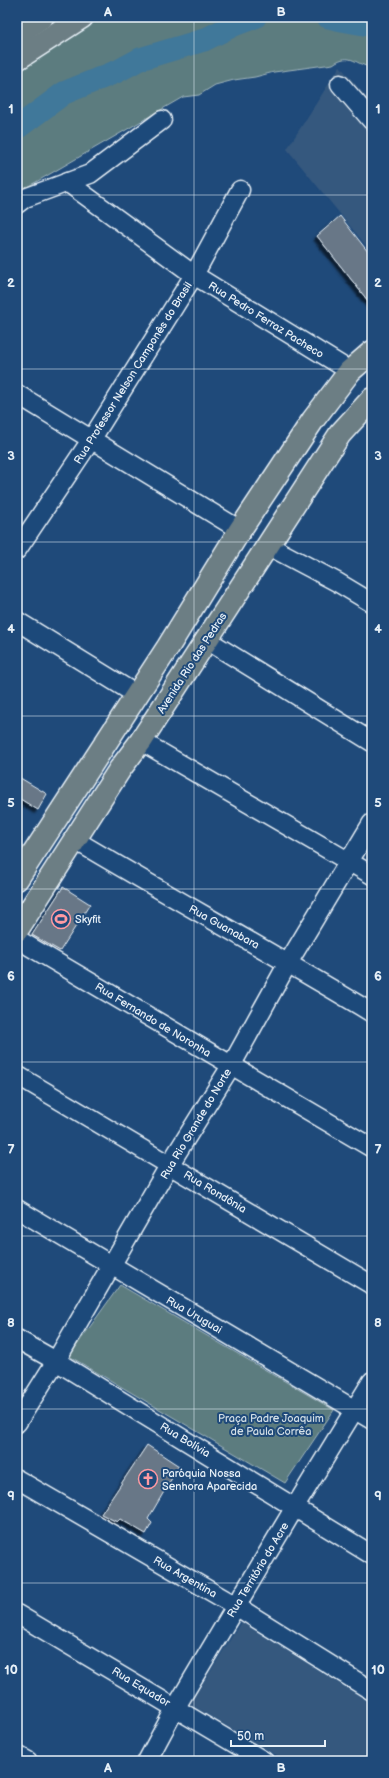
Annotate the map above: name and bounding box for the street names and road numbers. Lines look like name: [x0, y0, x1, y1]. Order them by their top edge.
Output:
street label: Rua Pedro Ferraz Pacheco: [206, 279, 326, 361]
street label: Rua Professor Nelson Camponês do Brasil: [71, 280, 195, 466]
street label: Avenida Rio das Pedras: [155, 610, 230, 716]
street label: Rua Guanabara: [186, 902, 262, 952]
street label: Rua Fernando de Noronha: [93, 980, 213, 1060]
street label: Rua Rio Grande do Norte: [158, 1066, 234, 1182]
street label: Rua Rondônia: [181, 1168, 249, 1216]
street label: Rua Uruguai: [164, 1294, 224, 1336]
street label: Rua Bolívia: [158, 1420, 212, 1460]
street label: Rua Território do Acre: [224, 1520, 292, 1620]
street label: Rua Argentina: [151, 1554, 219, 1600]
street label: Rua Equador: [109, 1665, 173, 1710]

